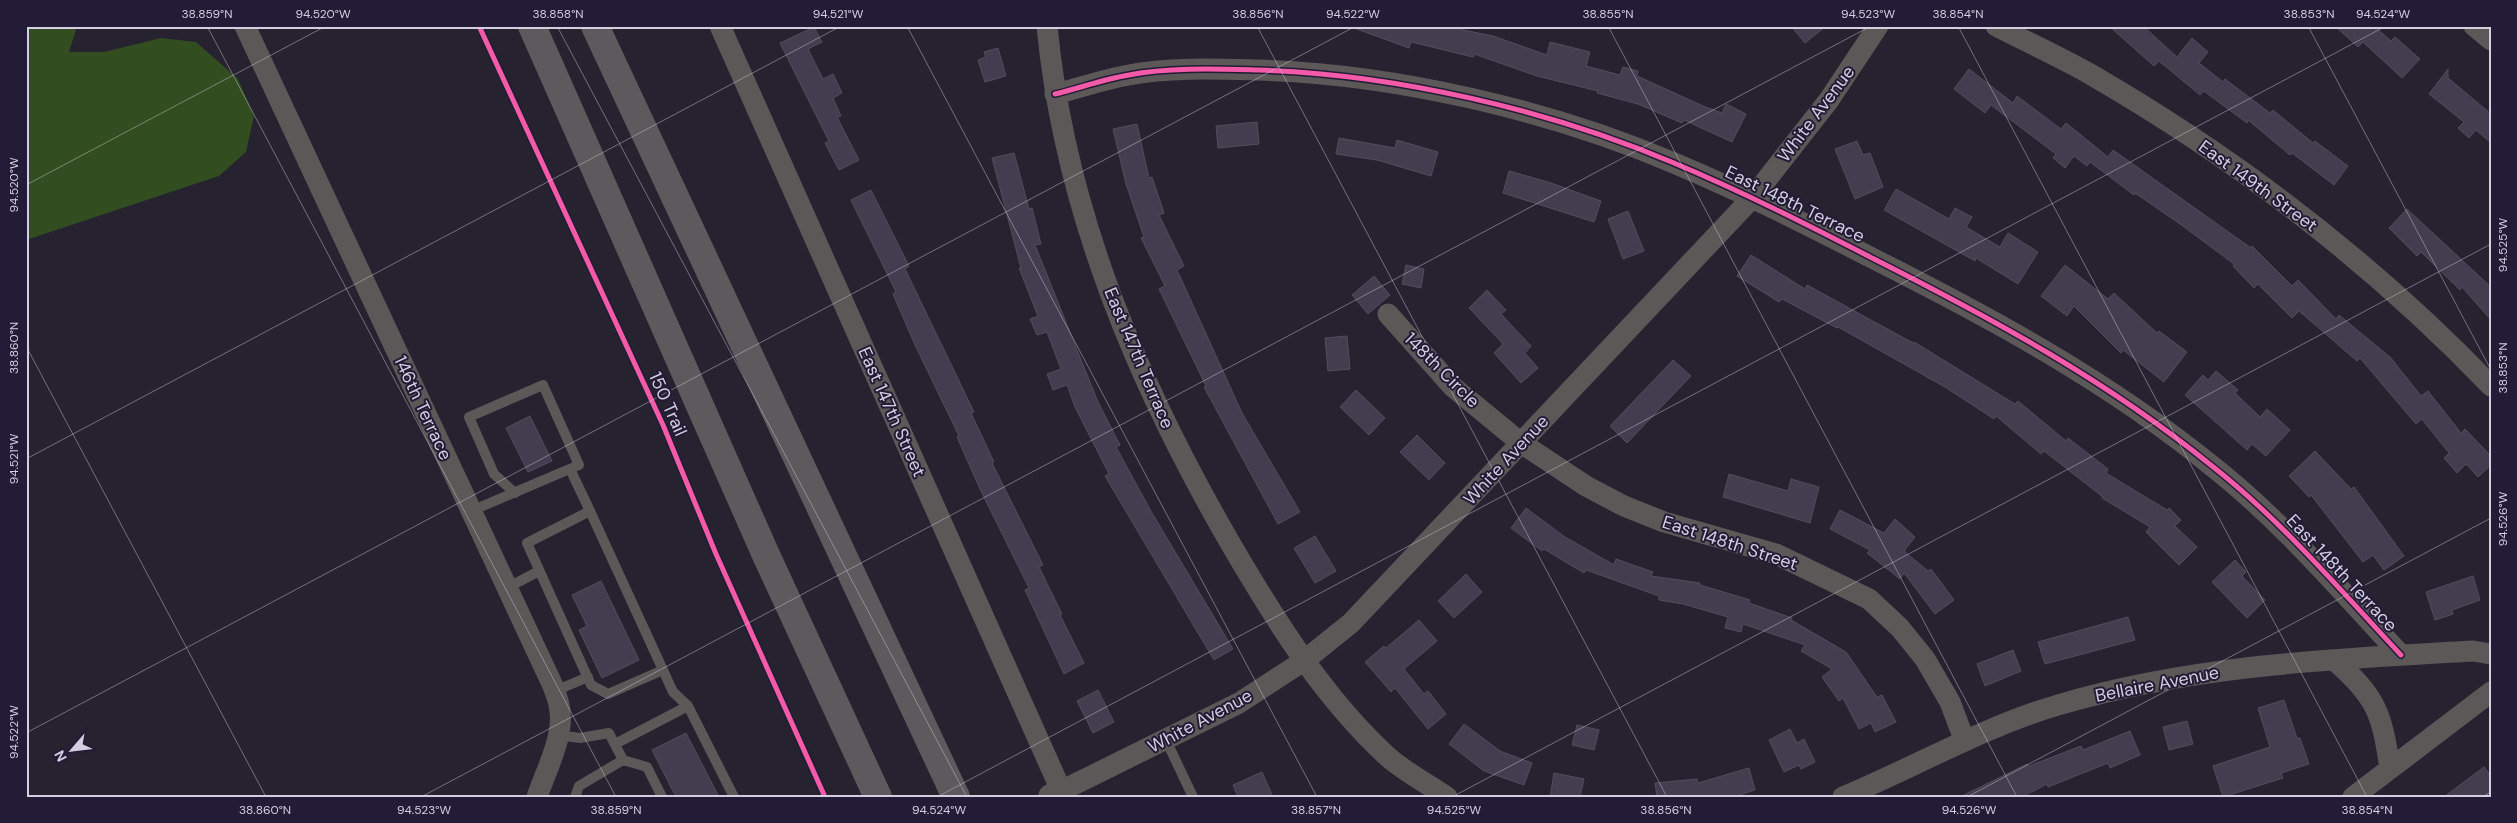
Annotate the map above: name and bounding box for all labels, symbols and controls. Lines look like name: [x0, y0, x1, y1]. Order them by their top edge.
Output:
text: 38.859°N: [182, 6, 232, 22]
text: 94.520°W: [295, 6, 351, 22]
text: 38.858°N: [532, 6, 584, 22]
text: 94.521°W: [813, 6, 864, 22]
text: 38.856°N: [1232, 6, 1284, 22]
text: 94.522°W: [1326, 6, 1380, 22]
text: 38.855°N: [1582, 6, 1634, 22]
text: 94.523°W: [1841, 6, 1895, 22]
text: 38.854°N: [1932, 6, 1984, 22]
text: 38.853°N: [2284, 6, 2334, 22]
text: 94.524°W: [2356, 6, 2410, 22]
street label: White Avenue: [1772, 61, 1860, 167]
street label: East 149th Street: [2194, 135, 2322, 237]
text: 94.520°W: [6, 157, 22, 213]
street label: East 148th Terrace: [1721, 160, 1869, 248]
text: 94.525°W: [2495, 217, 2511, 272]
street label: East 147th Terrace: [1098, 284, 1180, 432]
text: 38.860°N: [6, 322, 22, 374]
street label: 148th Circle: [1399, 327, 1485, 413]
street label: East 147th Street: [853, 343, 931, 481]
text: 38.853°N: [2495, 343, 2511, 393]
street label: 146th Terrace: [388, 352, 458, 464]
street label: 150 Trail: [643, 368, 693, 440]
street label: White Avenue: [1458, 410, 1554, 510]
text: 94.521°W: [6, 433, 22, 484]
text: 94.526°W: [2495, 491, 2511, 546]
street label: East 148th Terrace: [2281, 509, 2403, 637]
street label: East 148th Street: [1659, 510, 1801, 576]
street label: Bellaire Avenue: [2093, 660, 2221, 708]
street label: White Avenue: [1144, 683, 1256, 759]
text: 94.522°W: [6, 705, 22, 759]
north arrow: [48, 726, 98, 776]
text: N: [50, 747, 71, 765]
text: 38.860°N: [239, 802, 291, 818]
text: 94.523°W: [397, 802, 451, 818]
text: 38.859°N: [591, 802, 641, 818]
text: 94.524°W: [912, 802, 966, 818]
text: 38.857°N: [1291, 802, 1341, 818]
text: 94.525°W: [1427, 802, 1482, 818]
text: 38.856°N: [1640, 802, 1692, 818]
text: 94.526°W: [1942, 802, 1997, 818]
text: 38.854°N: [2341, 802, 2393, 818]

